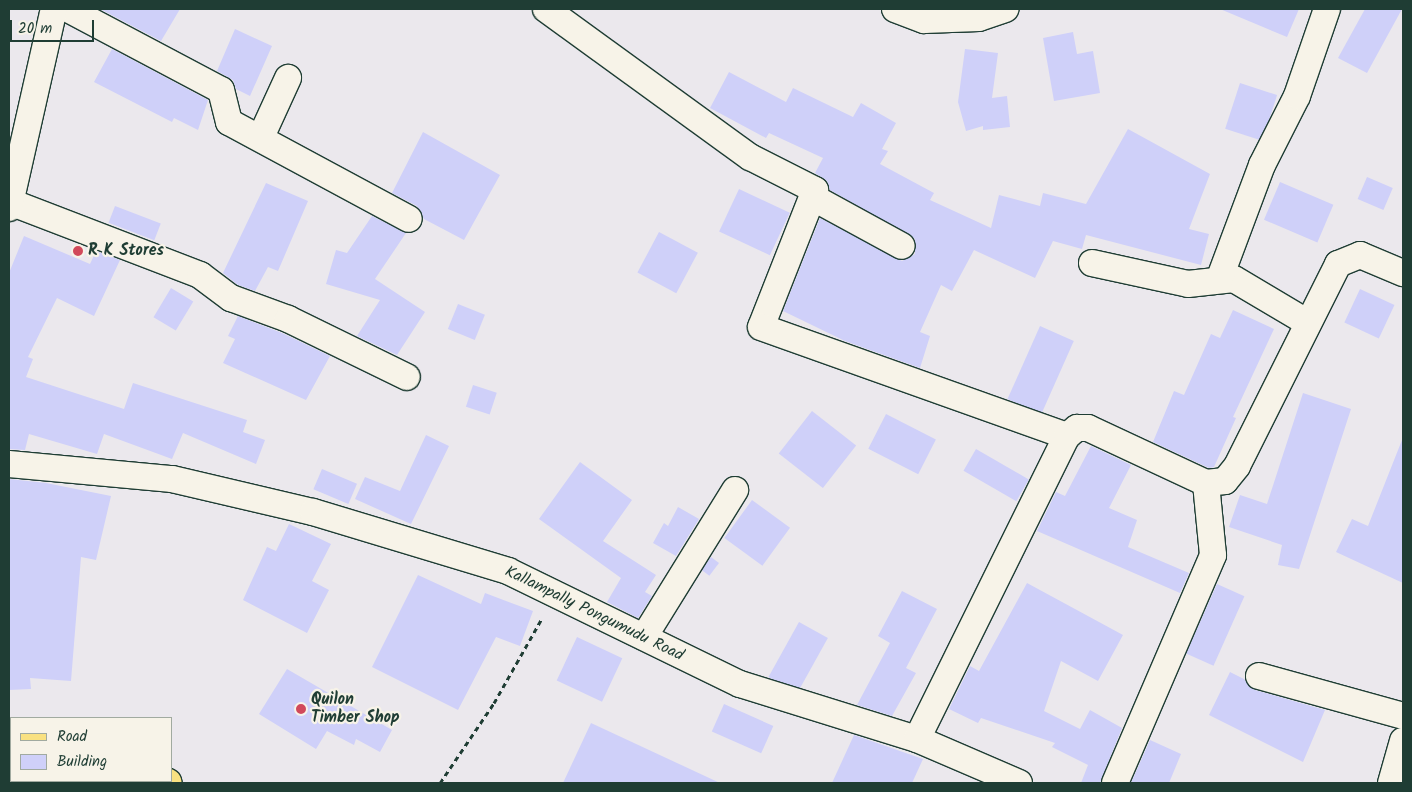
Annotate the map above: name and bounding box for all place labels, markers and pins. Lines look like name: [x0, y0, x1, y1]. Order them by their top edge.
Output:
place label: R K Stores: [88, 241, 164, 261]
marker: R K Stores: [72, 245, 84, 257]
place label: Quilon Timber Shop: [311, 690, 400, 728]
marker: Quilon Timber Shop: [295, 703, 307, 715]

